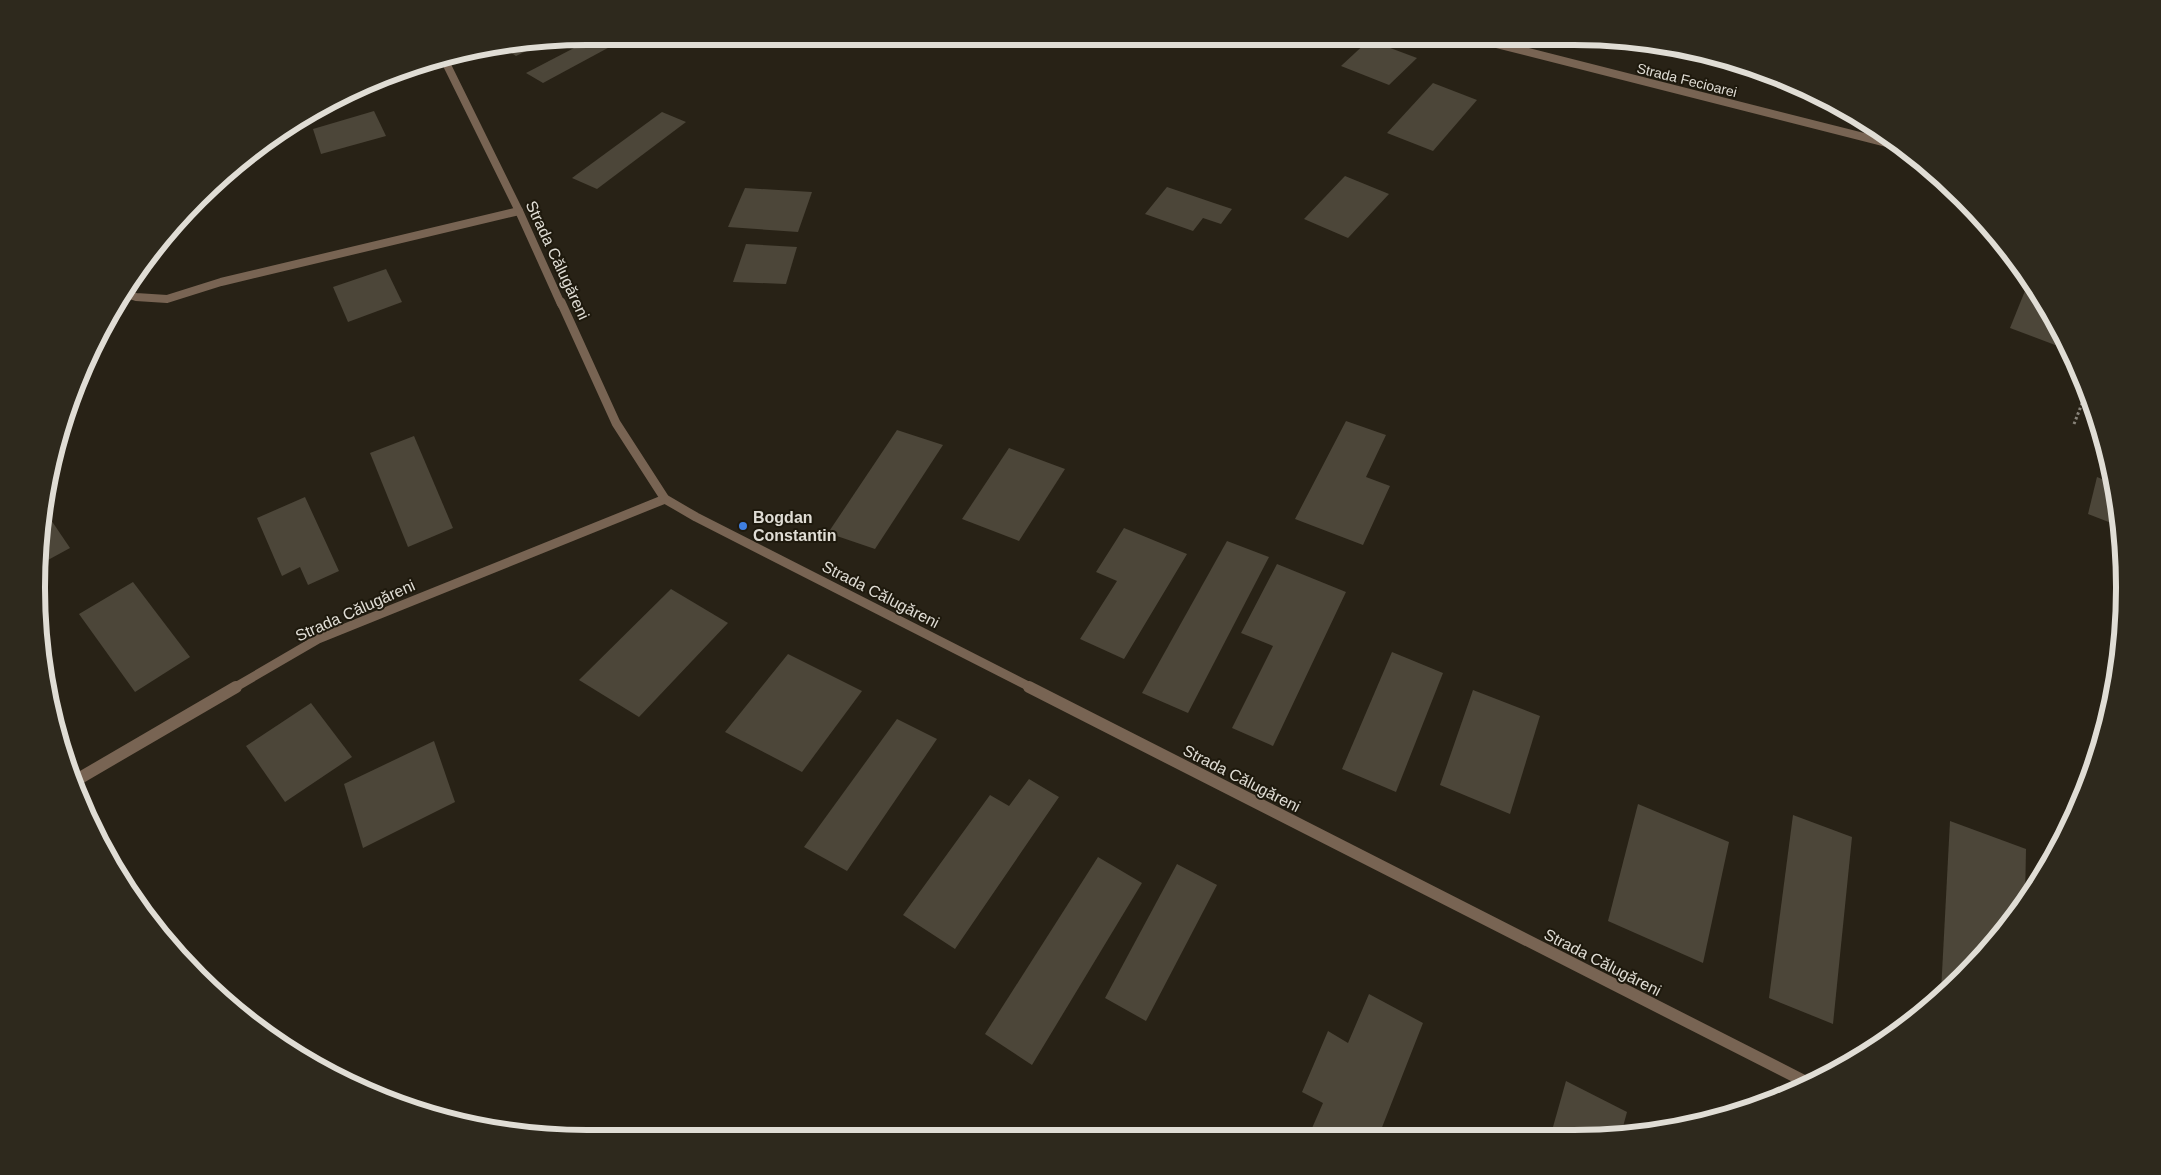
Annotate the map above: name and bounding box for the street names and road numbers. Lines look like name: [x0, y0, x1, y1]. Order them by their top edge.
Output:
street label: Strada Fecioarei: [1635, 60, 1739, 100]
street label: Strada Călugăreni: [523, 198, 593, 322]
street label: Strada Călugăreni: [819, 558, 942, 631]
street label: Strada Călugăreni: [293, 576, 418, 644]
street label: Strada Călugăreni: [1180, 742, 1303, 815]
street label: Strada Călugăreni: [1541, 926, 1664, 999]

